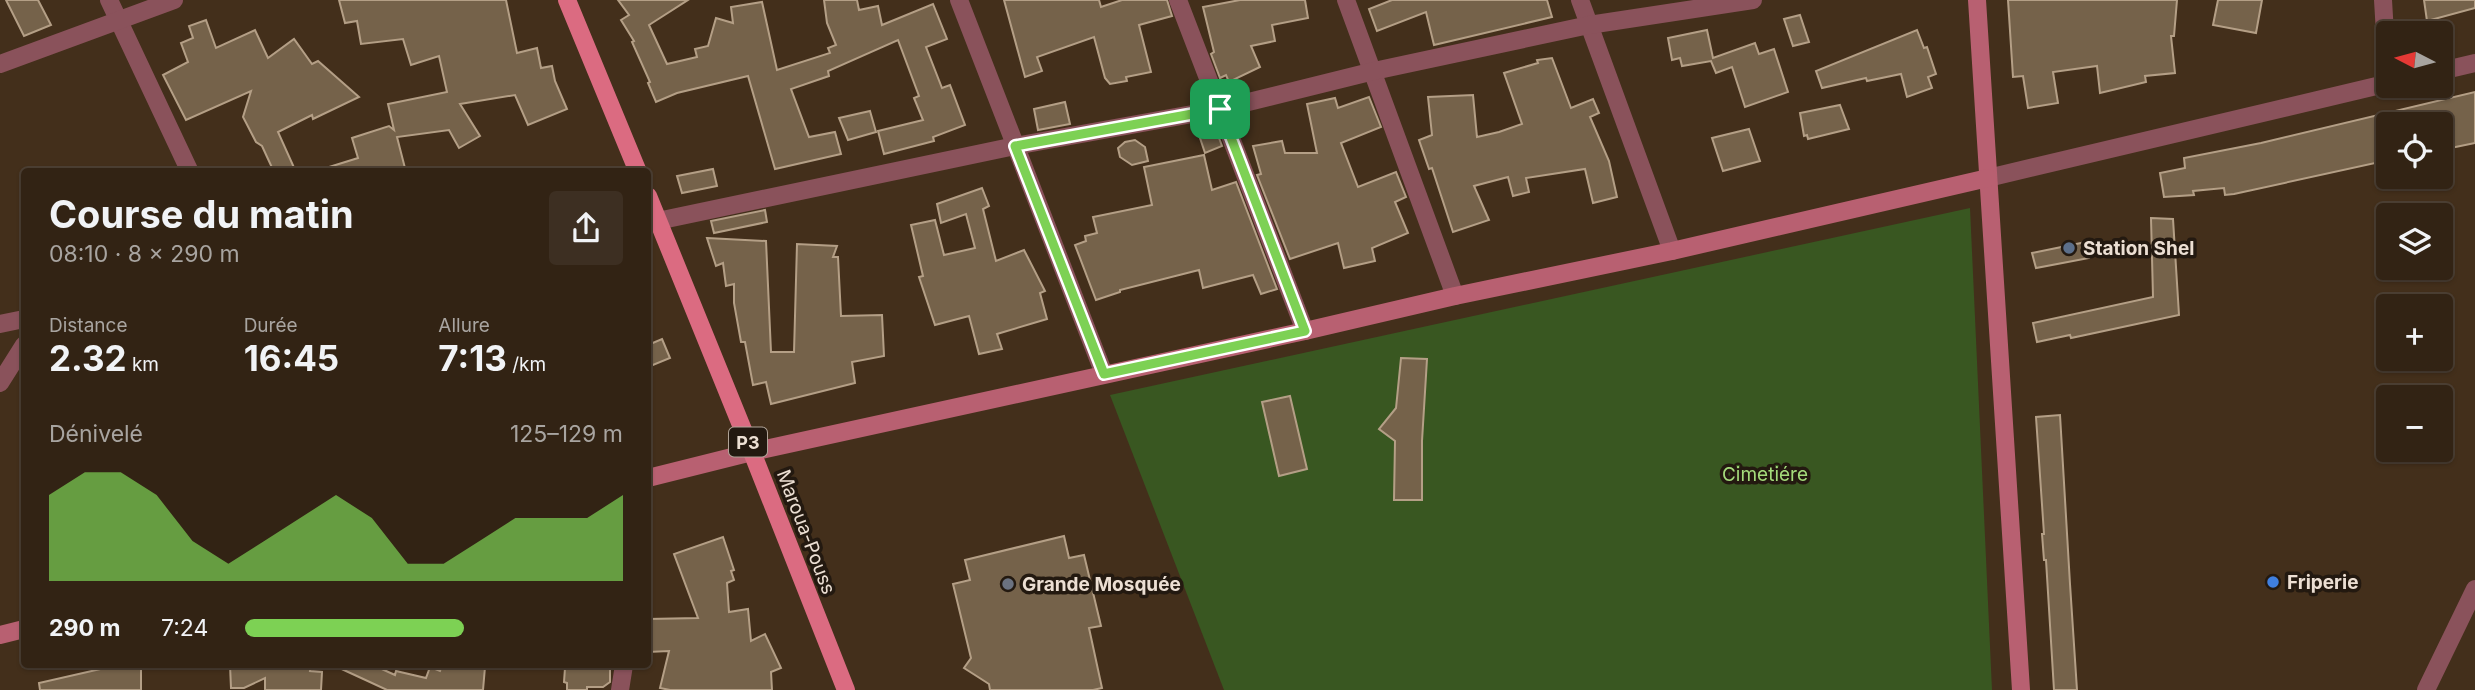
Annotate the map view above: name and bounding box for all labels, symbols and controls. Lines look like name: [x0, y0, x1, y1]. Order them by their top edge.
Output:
north arrow: [2376, 21, 2454, 98]
map controls: [2376, 21, 2453, 462]
pin: [1190, 79, 1250, 139]
icon: arrive: [1201, 90, 1239, 128]
button: locate: [2376, 112, 2453, 189]
text: Course du matin: [49, 191, 354, 237]
button: share: [549, 191, 623, 265]
button: layers: [2376, 203, 2453, 280]
place label: Station Shel: [2083, 237, 2194, 260]
text: 08:10 · 8 × 290 m: [49, 240, 240, 268]
marker: Station Shel: [2061, 240, 2077, 256]
button: +: [2376, 294, 2453, 371]
text: Distance: [49, 314, 127, 337]
text: Durée: [244, 314, 298, 337]
text: Allure: [438, 314, 490, 337]
text: 2.32: [49, 337, 127, 379]
text: 16:45: [244, 337, 339, 379]
text: 7:13: [438, 337, 507, 379]
text: km: [127, 353, 159, 376]
text: /km: [507, 353, 546, 376]
button: −: [2376, 385, 2453, 462]
text: Dénivelé: [49, 420, 143, 448]
text: 125–129 m: [510, 420, 623, 448]
road number: P3: [729, 428, 767, 457]
park label: Cimetiére: [1722, 463, 1808, 486]
street label: Maroua-Pouss: [772, 467, 840, 597]
place label: Friperie: [2287, 571, 2358, 594]
place label: Grande Mosquée: [1022, 573, 1181, 596]
marker: Friperie: [2265, 574, 2281, 590]
marker: Grande Mosquée: [1000, 576, 1016, 592]
text: 290 m: [49, 614, 120, 642]
text: 7:24: [161, 614, 208, 642]

